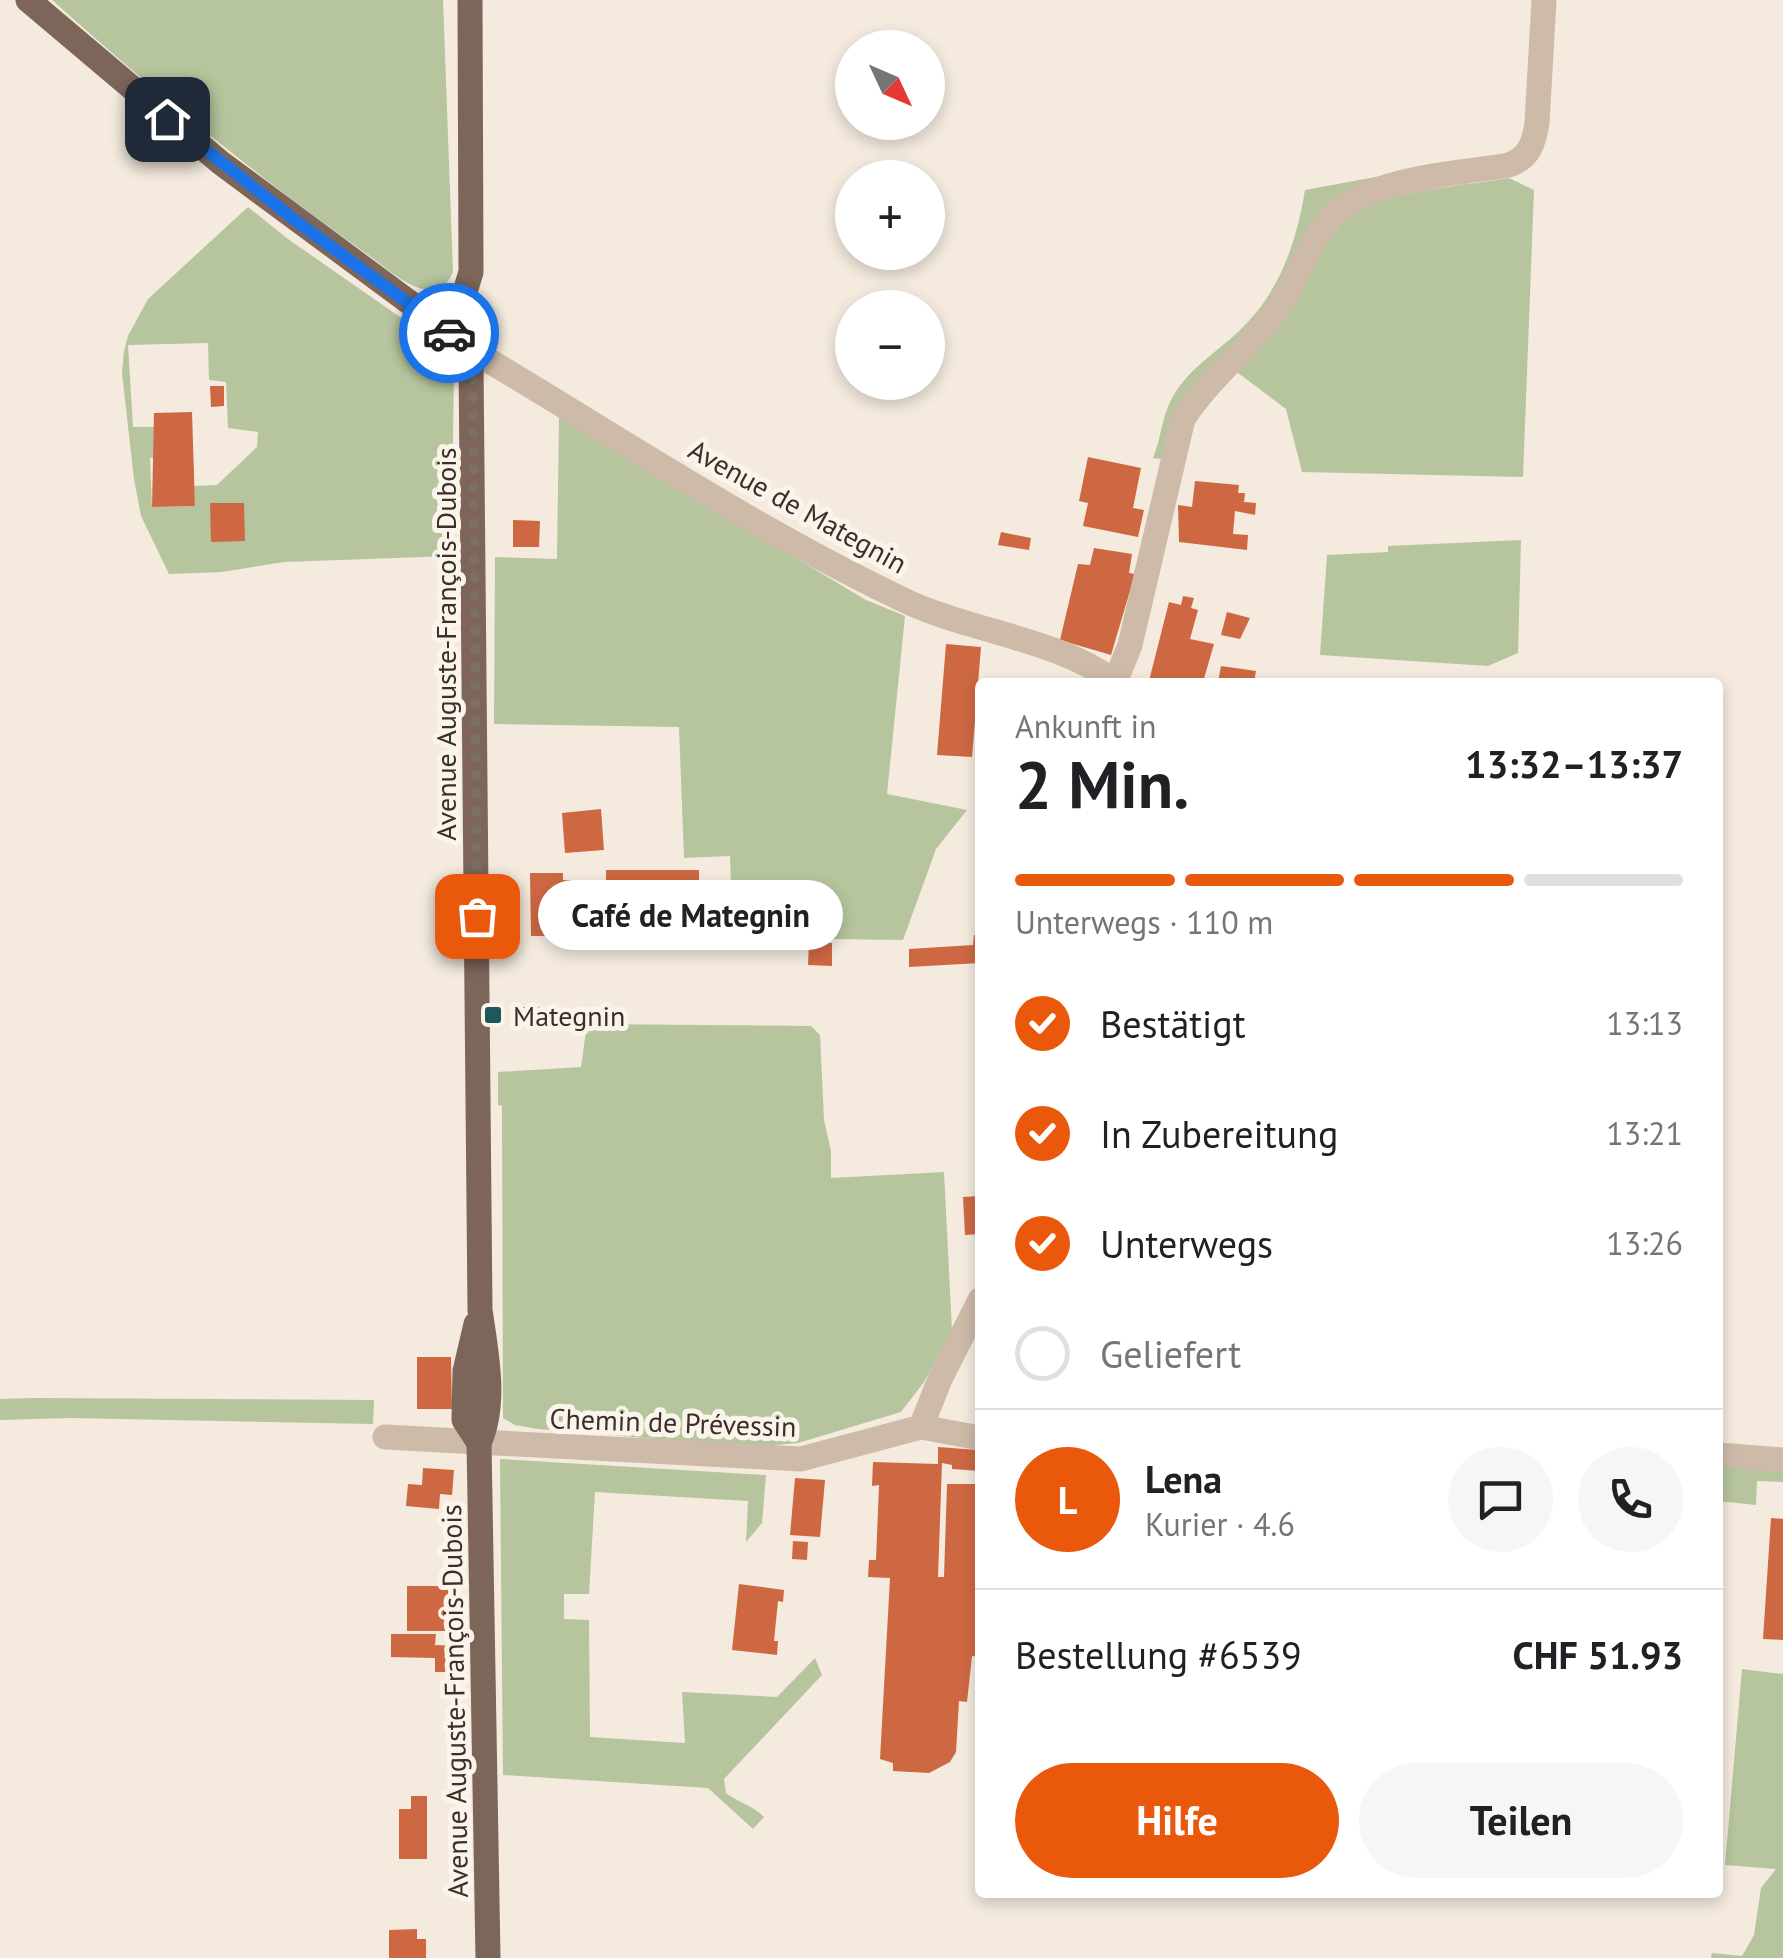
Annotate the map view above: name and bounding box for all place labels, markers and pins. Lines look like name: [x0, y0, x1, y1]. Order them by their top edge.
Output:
pin: [125, 77, 210, 162]
pin: [435, 874, 520, 959]
callout: Café de Mategnin: [537, 881, 842, 951]
place label: Mategnin: [513, 997, 625, 1034]
marker: Mategnin: [482, 1004, 504, 1026]

